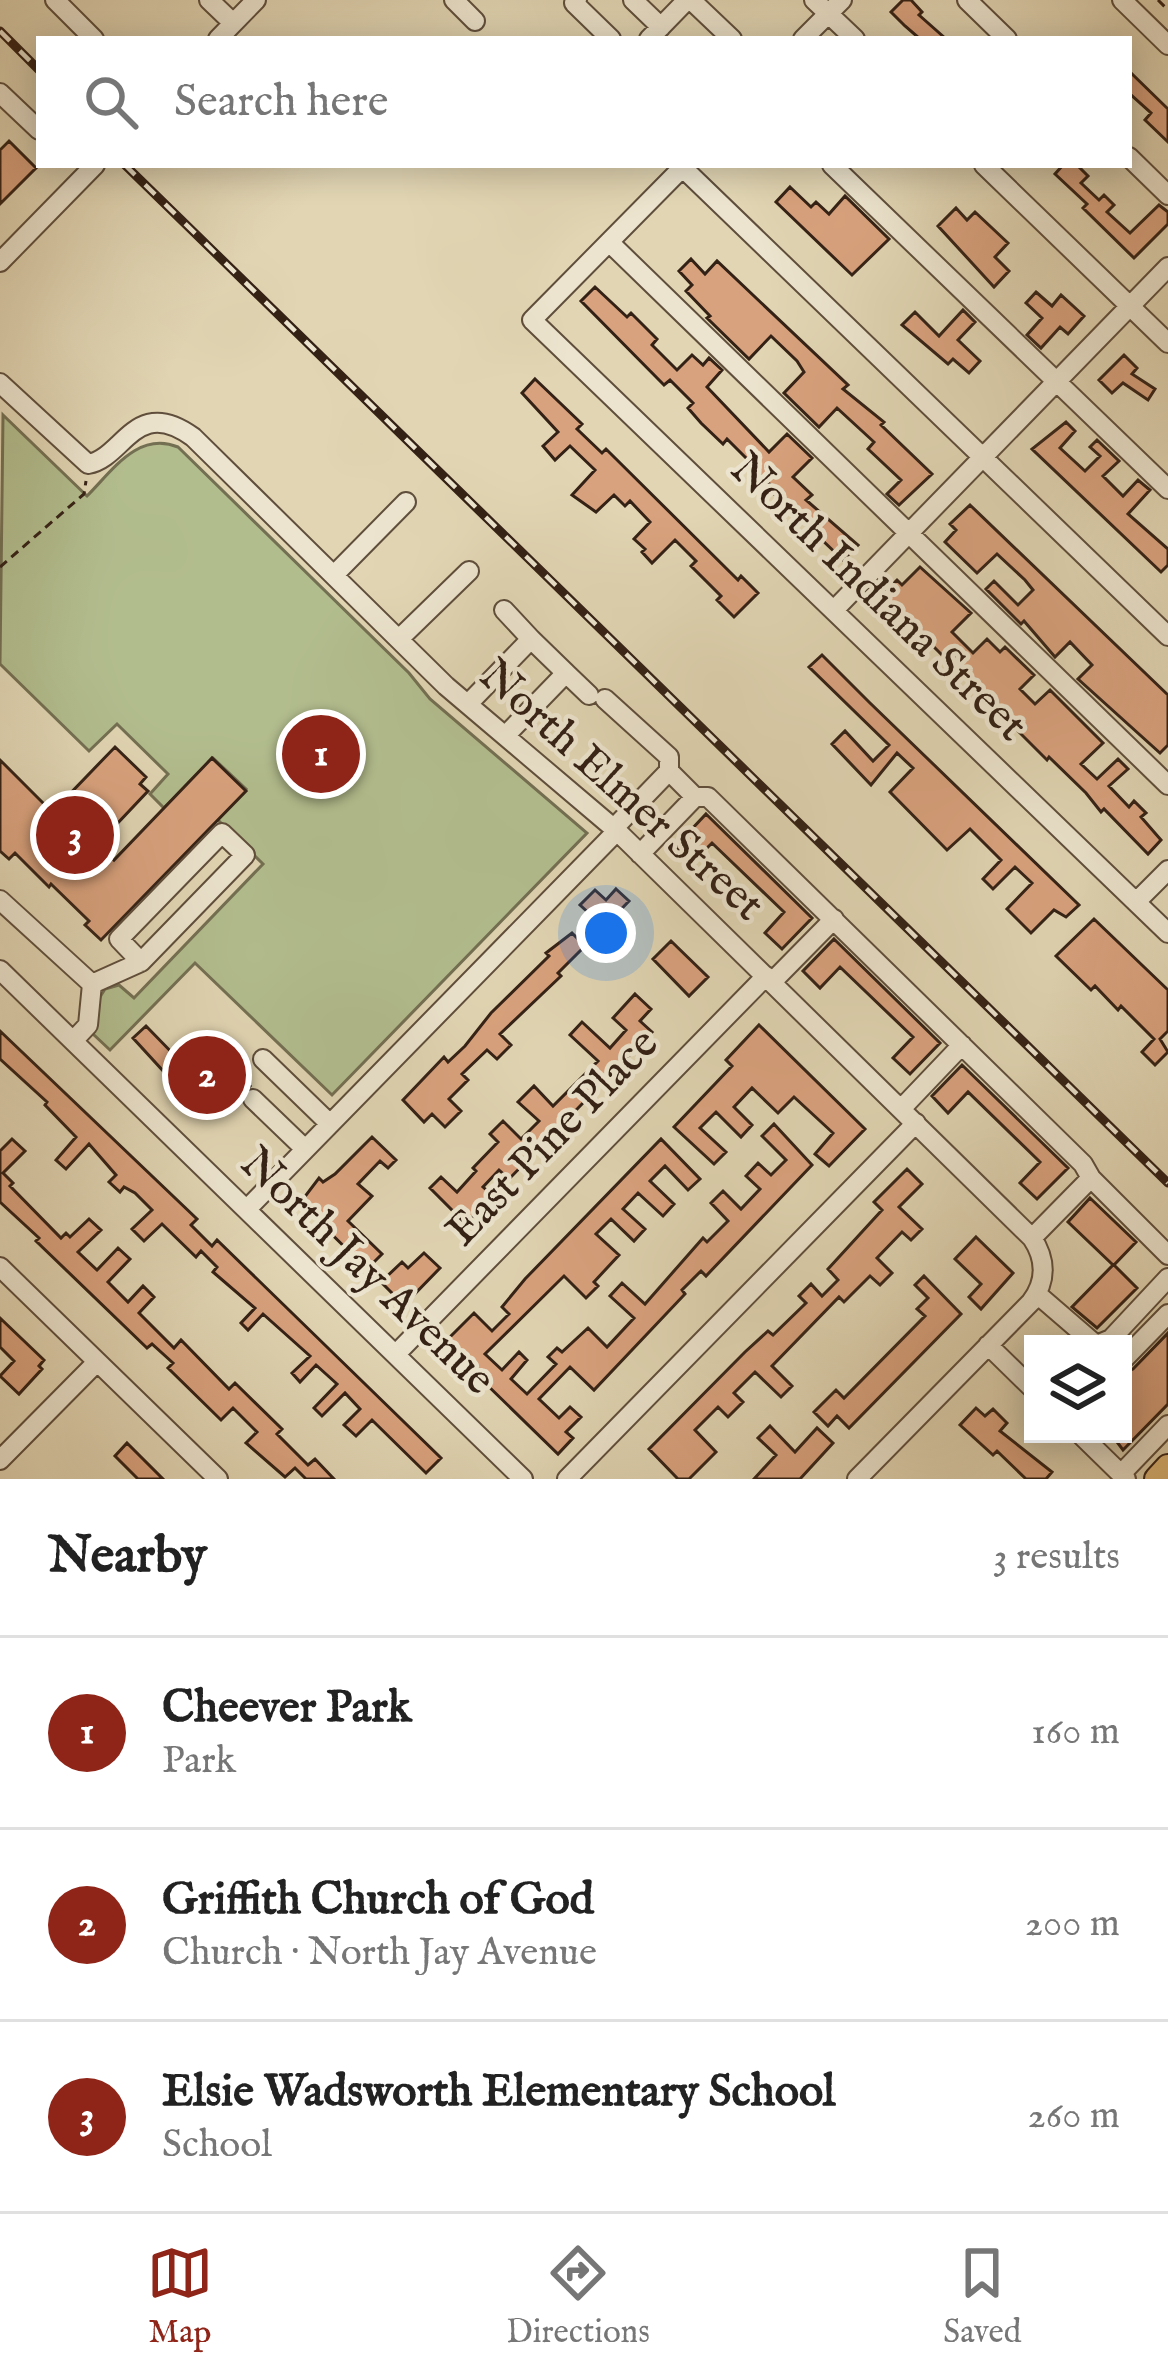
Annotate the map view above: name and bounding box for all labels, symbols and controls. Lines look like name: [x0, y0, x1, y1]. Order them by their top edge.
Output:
search box: [36, 36, 1132, 168]
icon: search: [78, 69, 144, 135]
text: Search here: [174, 74, 388, 131]
street label: North Indiana Street: [717, 442, 1039, 754]
street label: North Elmer Street: [467, 648, 775, 934]
pin: 1: [282, 709, 360, 799]
pin: 3: [36, 790, 114, 880]
your location: [576, 903, 636, 963]
street label: East Pine Place: [435, 1017, 671, 1259]
pin: 2: [168, 1030, 246, 1120]
street label: North Jay Avenue: [227, 1136, 507, 1408]
map controls: [1024, 1335, 1132, 1443]
button: layers: [1024, 1335, 1132, 1443]
text: Nearby: [48, 1525, 207, 1590]
text: 3 results: [993, 1533, 1120, 1582]
text: Cheever Park: [162, 1680, 412, 1737]
text: 1: [80, 1708, 94, 1757]
text: 160 m: [1031, 1708, 1120, 1757]
text: Park: [162, 1737, 236, 1786]
text: Griffith Church of God: [162, 1872, 594, 1929]
text: 2: [78, 1900, 96, 1949]
text: 200 m: [1025, 1900, 1120, 1949]
text: Church · North Jay Avenue: [162, 1929, 597, 1978]
text: Elsie Wadsworth Elementary School: [162, 2064, 835, 2121]
text: 3: [80, 2092, 94, 2141]
text: 260 m: [1027, 2092, 1120, 2141]
text: School: [162, 2121, 272, 2170]
tab: Map: [147, 2240, 213, 2354]
tab: Directions: [506, 2240, 650, 2354]
tab: Saved: [943, 2240, 1021, 2354]

